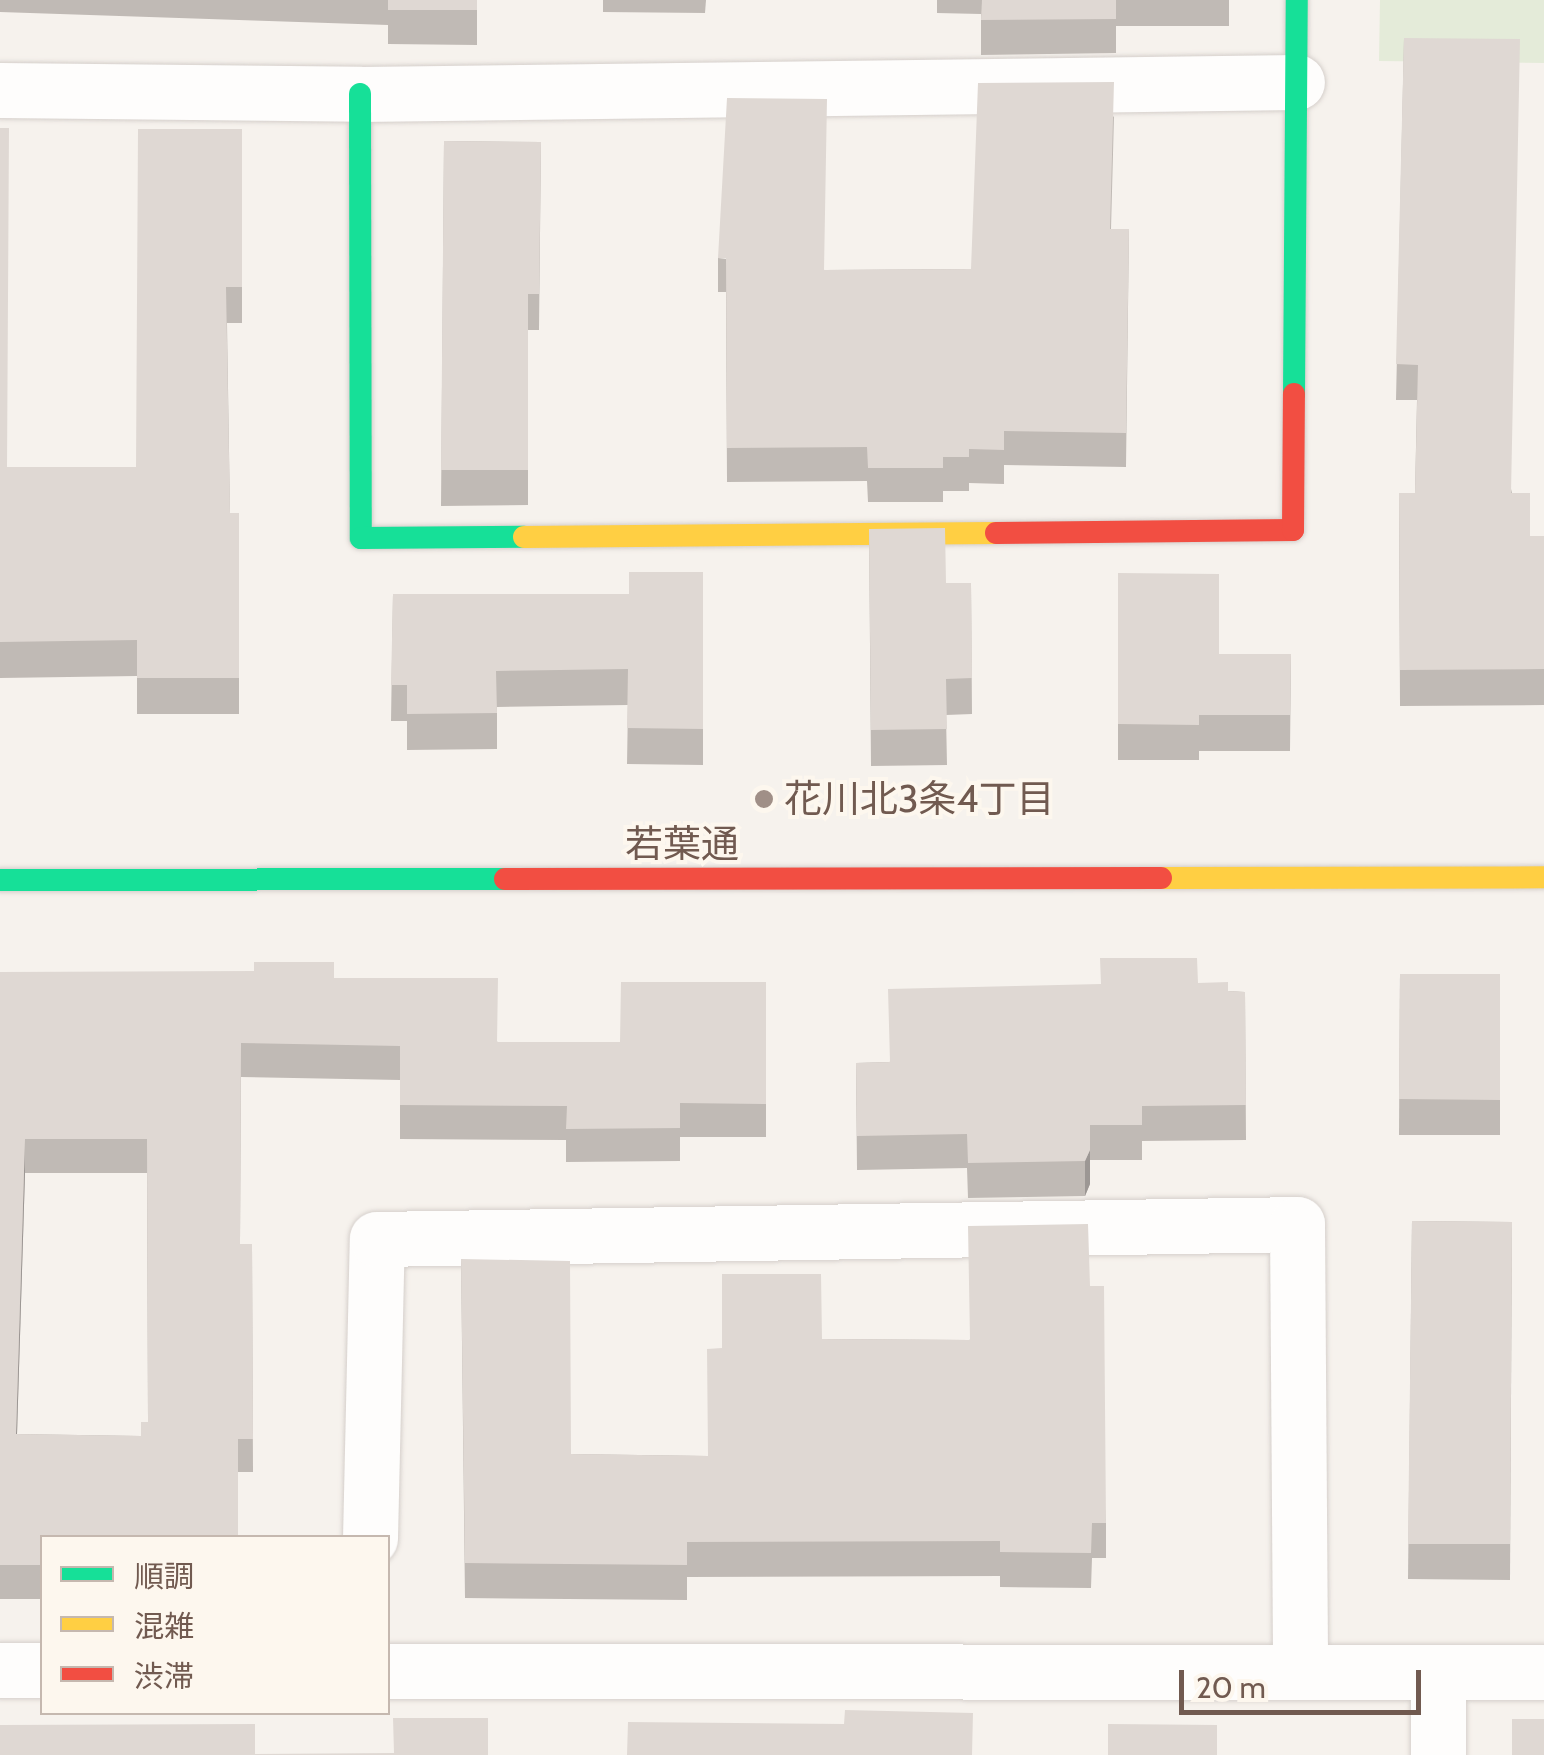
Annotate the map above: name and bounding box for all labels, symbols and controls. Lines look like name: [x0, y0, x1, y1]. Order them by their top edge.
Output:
place label: 花川北3条4丁目: [784, 776, 1055, 822]
marker: 花川北3条4丁目: [753, 788, 775, 810]
street label: 若葉通: [625, 821, 739, 867]
legend: [40, 1535, 390, 1715]
text: 順調: [134, 1558, 194, 1595]
text: 混雑: [134, 1608, 194, 1645]
scale bar: [1184, 1650, 1426, 1712]
text: 渋滞: [134, 1658, 194, 1695]
text: 20 m: [1196, 1669, 1266, 1706]

